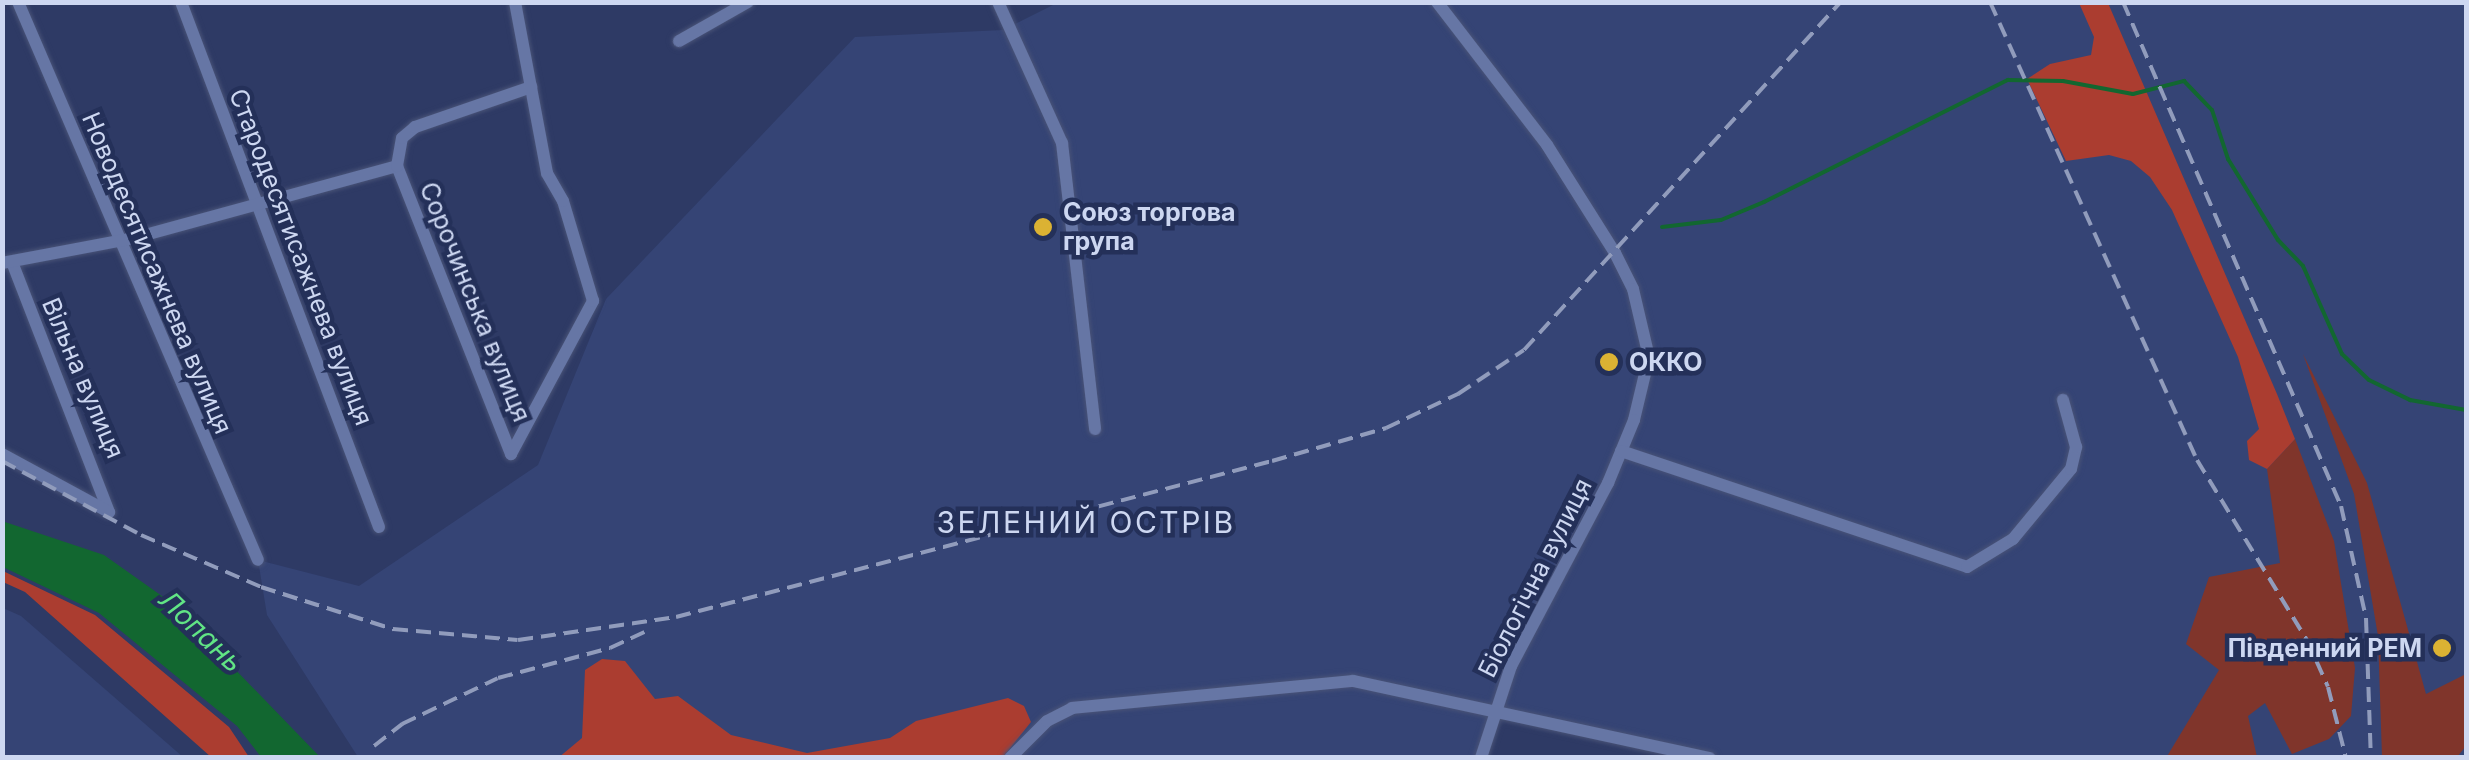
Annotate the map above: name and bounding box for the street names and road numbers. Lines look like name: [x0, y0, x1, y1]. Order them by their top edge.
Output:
street label: Стародесятисажнева вулиця: [223, 85, 379, 429]
street label: Новодесятисажнева вулиця: [76, 108, 238, 438]
street label: Сорочинська вулиця: [413, 178, 537, 426]
street label: Вільна вулиця: [36, 293, 130, 463]
street label: Біологічна вулиця: [1472, 474, 1598, 682]

